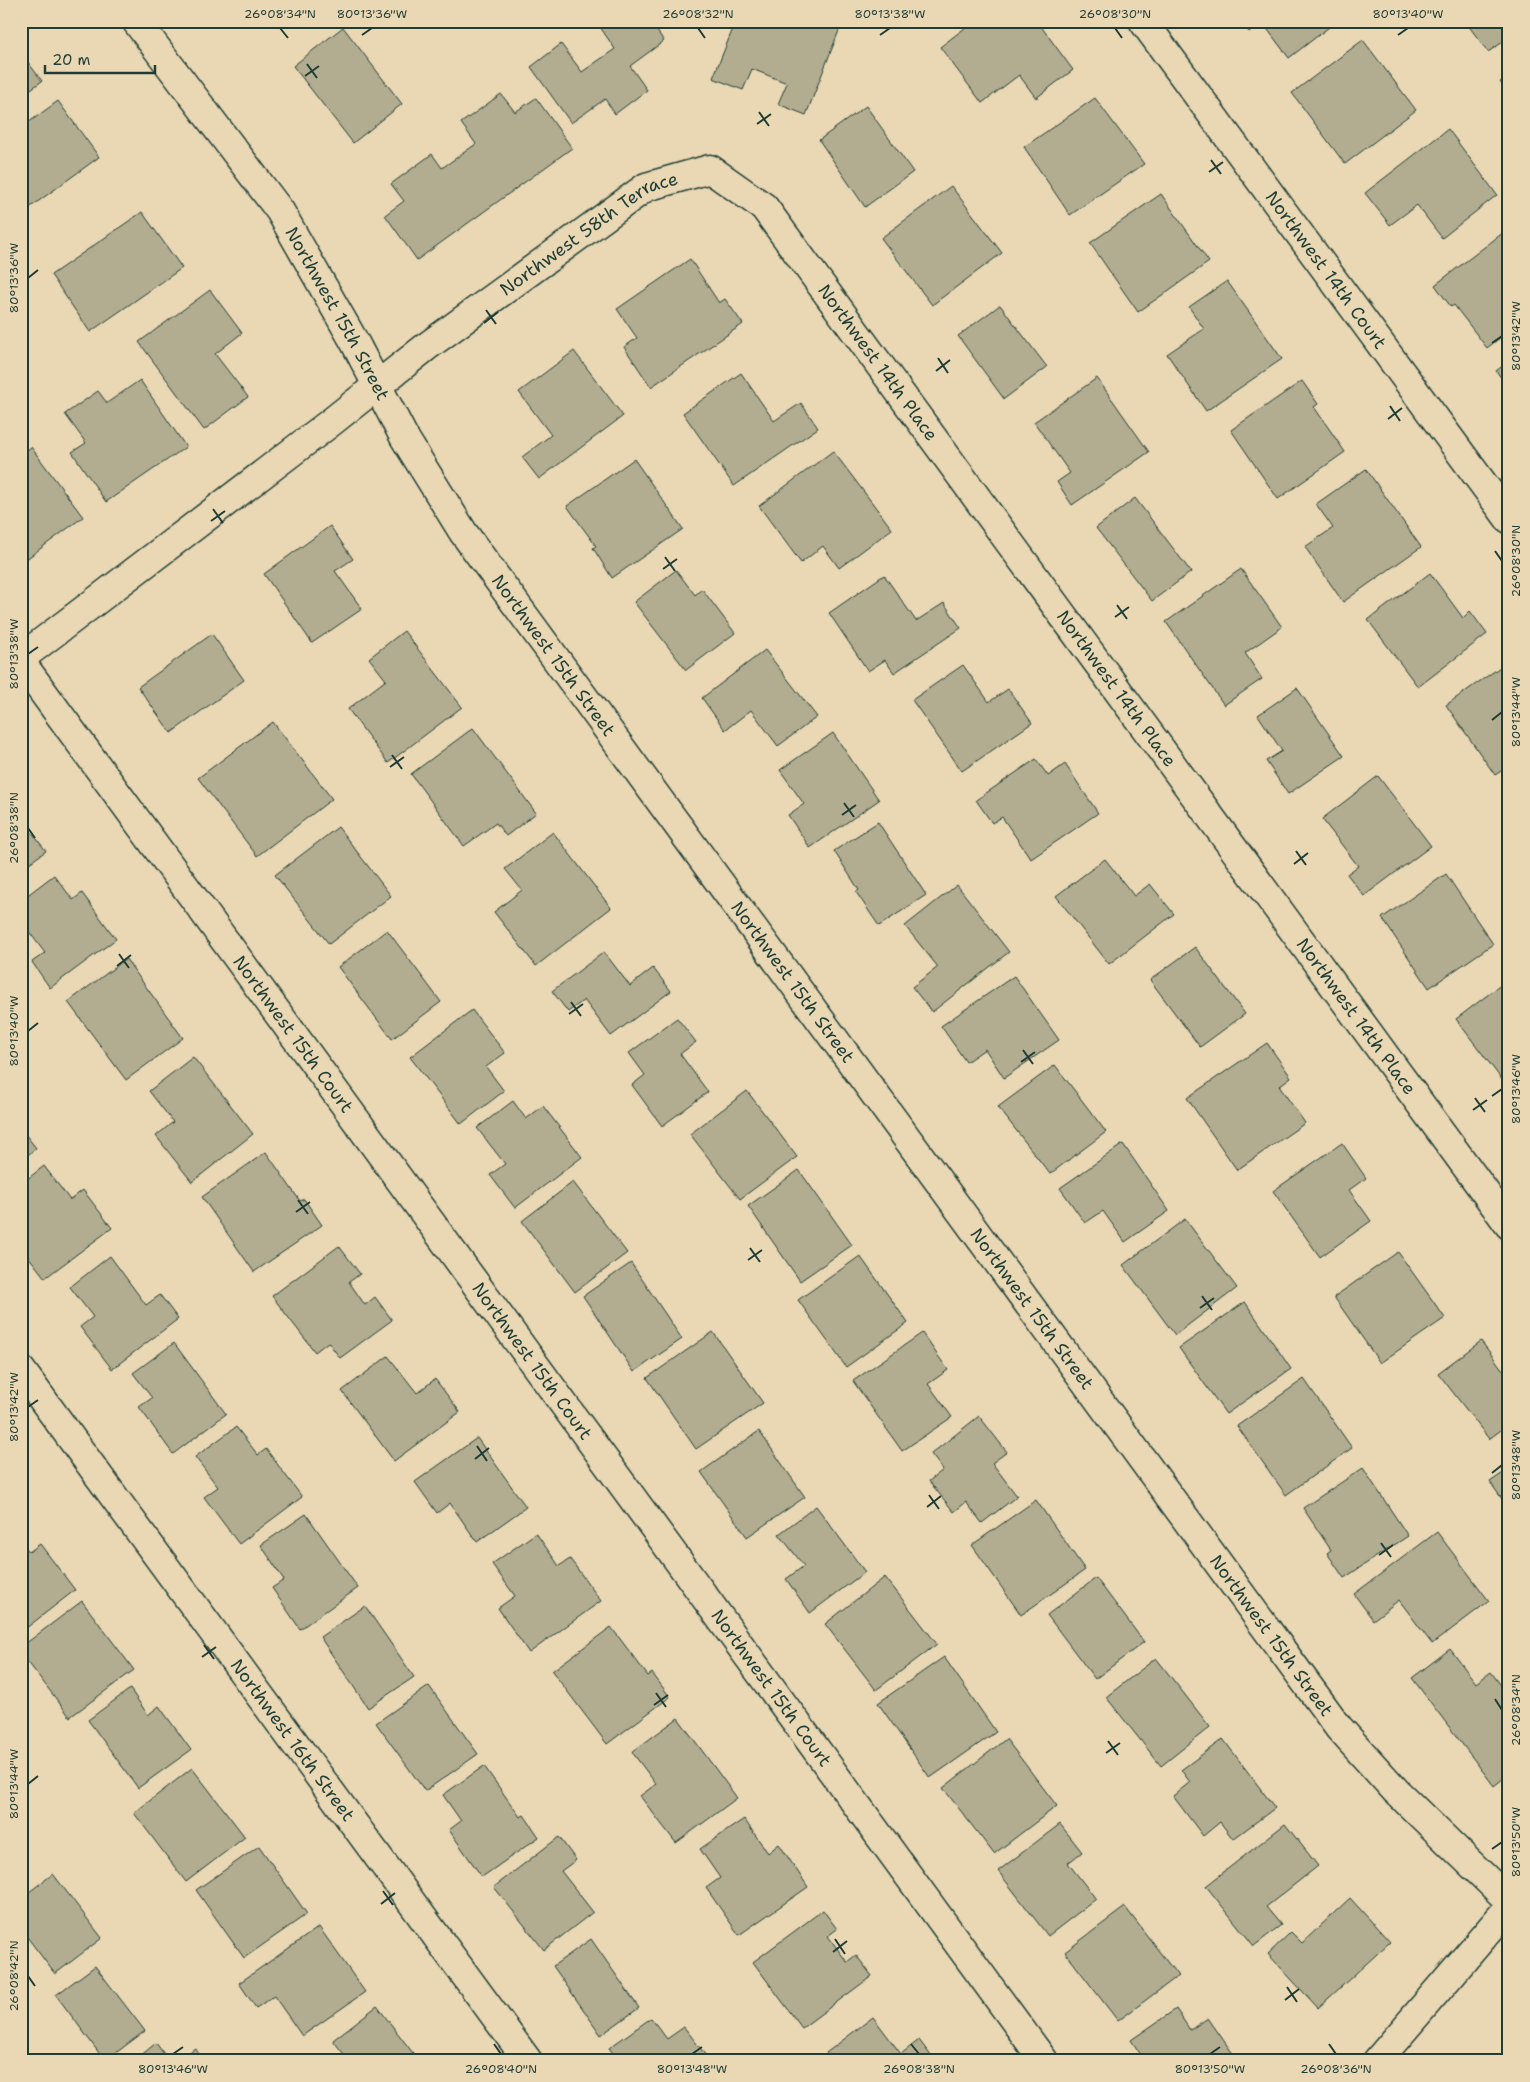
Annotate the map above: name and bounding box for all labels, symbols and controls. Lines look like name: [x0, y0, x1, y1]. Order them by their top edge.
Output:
text: 26°08'34"N: [244, 6, 316, 22]
text: 80°13'36"W: [337, 6, 407, 22]
text: 26°08'32"N: [662, 6, 734, 22]
text: 80°13'38"W: [855, 6, 925, 22]
text: 26°08'30"N: [1079, 6, 1151, 22]
text: 80°13'40"W: [1372, 6, 1444, 22]
scale bar: [45, 42, 155, 74]
text: 20 m: [52, 50, 91, 70]
street label: Northwest 58th Terrace: [495, 167, 681, 301]
street label: Northwest 14th Court: [1260, 186, 1392, 354]
street label: Northwest 15th Street: [280, 223, 395, 405]
text: 80°13'36"W: [6, 243, 22, 313]
street label: Northwest 14th Place: [812, 279, 943, 446]
text: 80°13'42"W: [1508, 301, 1524, 371]
text: 26°08'30"N: [1508, 525, 1524, 597]
street label: Northwest 15th Street: [486, 570, 621, 741]
street label: Northwest 14th Place: [1051, 605, 1182, 772]
text: 80°13'38"W: [6, 619, 22, 689]
text: 80°13'44"W: [1508, 677, 1524, 747]
text: 26°08'38"N: [6, 792, 22, 864]
street label: Northwest 15th Street: [725, 896, 860, 1068]
street label: Northwest 14th Place: [1291, 933, 1422, 1099]
street label: Northwest 15th Court: [228, 951, 359, 1118]
text: 80°13'40"W: [6, 995, 22, 1067]
text: 80°13'46"W: [1508, 1054, 1524, 1124]
street label: Northwest 15th Street: [965, 1223, 1099, 1395]
street label: Northwest 15th Court: [467, 1277, 598, 1445]
text: 80°13'42"W: [6, 1372, 22, 1442]
text: 80°13'48"W: [1508, 1430, 1524, 1500]
street label: Northwest 15th Street: [1204, 1550, 1339, 1721]
street label: Northwest 15th Court: [706, 1604, 837, 1772]
street label: Northwest 16th Street: [225, 1654, 360, 1826]
text: 26°08'34"N: [1508, 1674, 1524, 1746]
text: 80°13'44"W: [6, 1749, 22, 1819]
text: 80°13'50"W: [1508, 1807, 1524, 1877]
text: 26°08'42"N: [6, 1940, 22, 2012]
text: 80°13'46"W: [138, 2061, 208, 2077]
text: 26°08'40"N: [465, 2061, 537, 2077]
text: 80°13'48"W: [657, 2061, 727, 2077]
text: 26°08'38"N: [883, 2061, 955, 2077]
text: 80°13'50"W: [1175, 2061, 1245, 2077]
text: 26°08'36"N: [1300, 2061, 1372, 2077]

